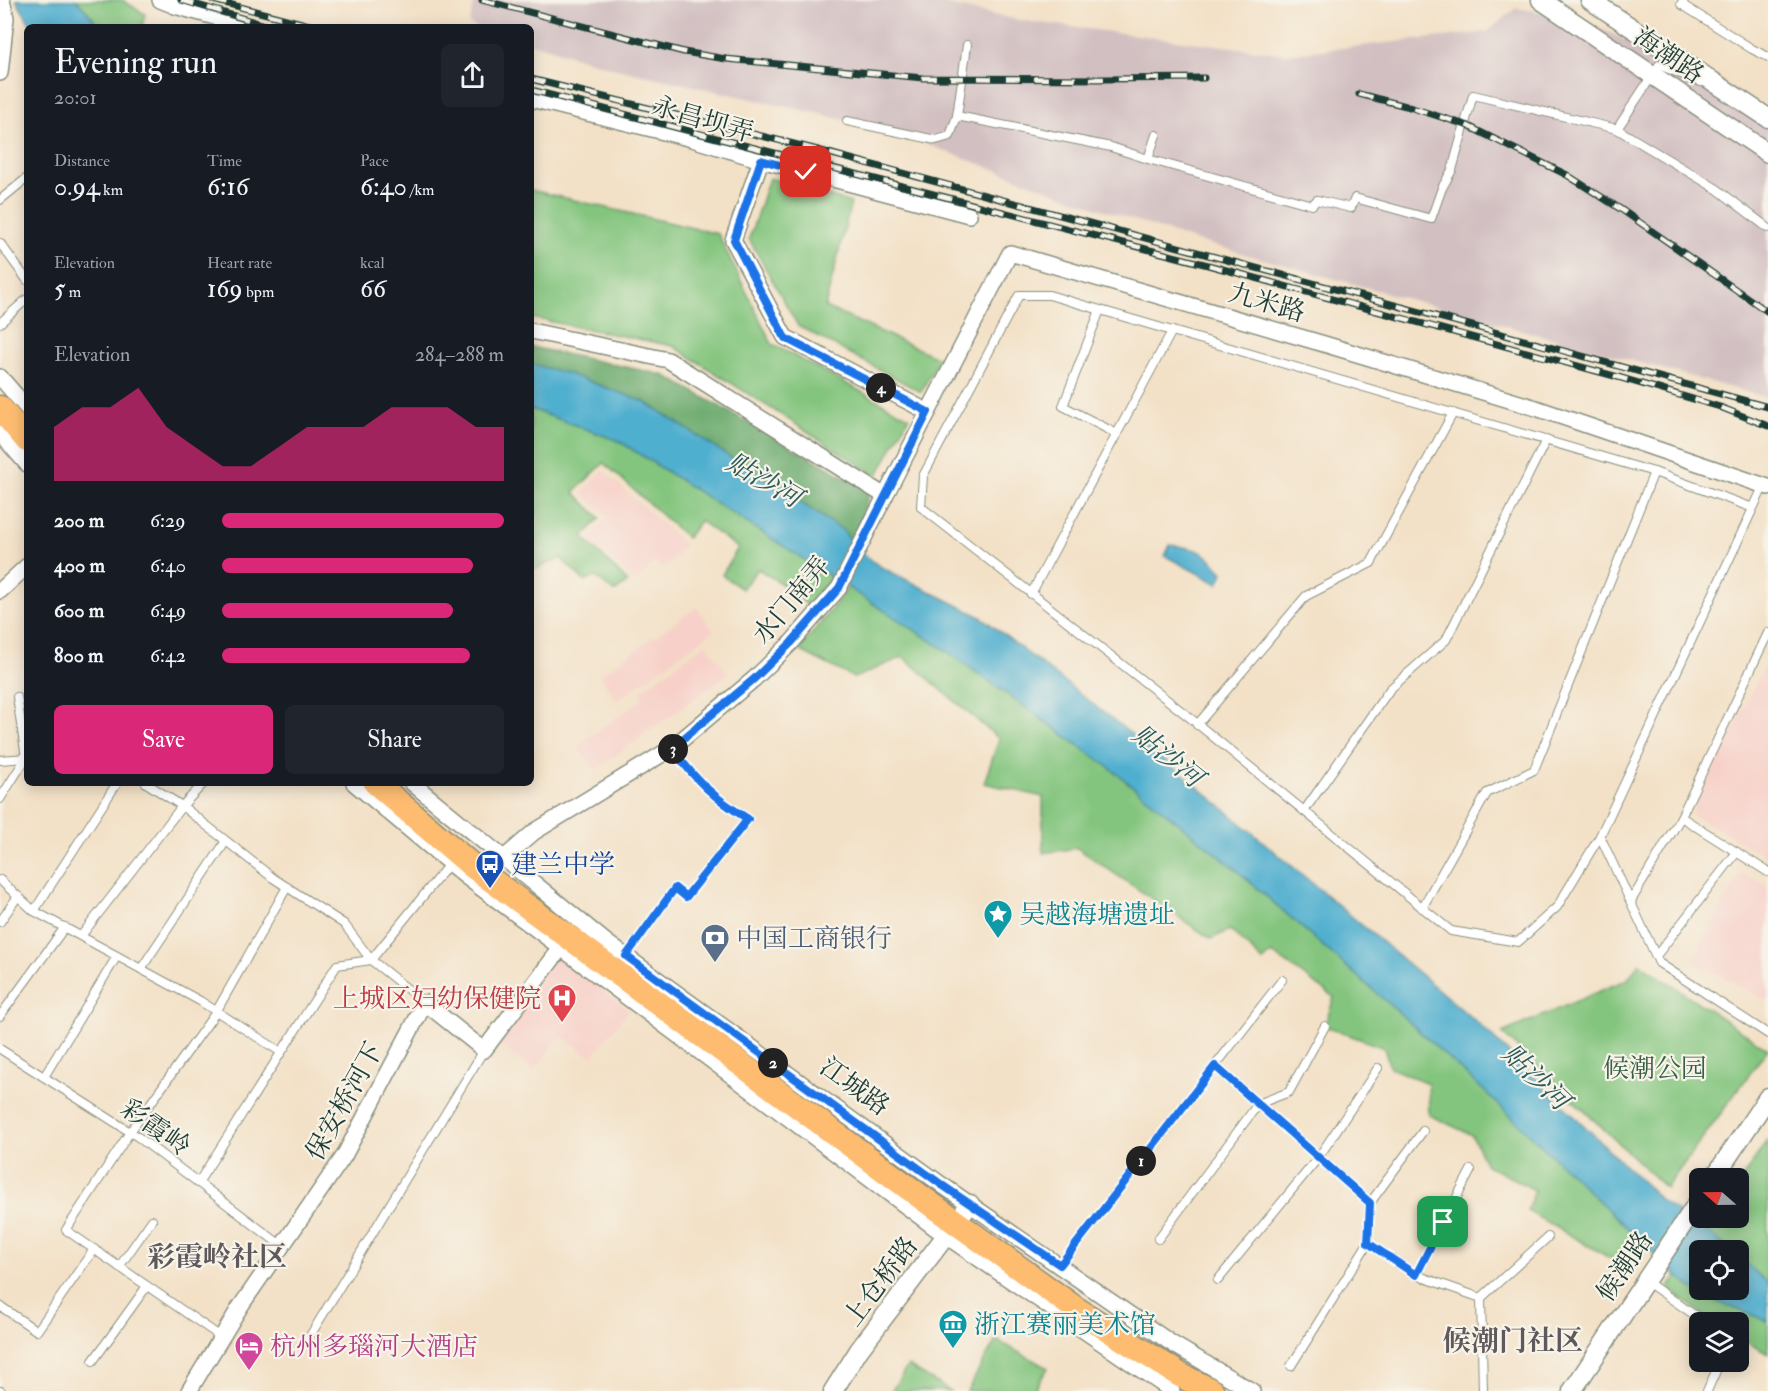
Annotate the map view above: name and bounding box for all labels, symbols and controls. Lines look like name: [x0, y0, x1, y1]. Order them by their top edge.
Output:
street label: 海潮路: [1627, 21, 1710, 91]
text: Evening run: [54, 42, 217, 83]
button: share: [441, 44, 504, 107]
text: 20:01: [54, 85, 97, 110]
street label: 永昌坝弄: [648, 90, 757, 150]
pin: [780, 146, 831, 197]
text: Distance: [54, 151, 110, 171]
text: Time: [207, 151, 242, 171]
text: Pace: [360, 151, 389, 171]
icon: check: [789, 155, 822, 188]
text: 0.94: [54, 171, 100, 203]
text: 6:16: [207, 171, 249, 203]
text: 6:40: [360, 171, 407, 203]
text: km: [100, 180, 123, 200]
text: /km: [407, 180, 434, 200]
text: Elevation: [54, 253, 115, 273]
text: Heart rate: [207, 253, 272, 273]
text: kcal: [360, 253, 385, 273]
text: 5: [54, 273, 65, 305]
text: 169: [207, 273, 243, 305]
text: 66: [360, 273, 386, 305]
street label: 九米路: [1225, 277, 1309, 329]
text: m: [65, 282, 81, 302]
text: bpm: [243, 282, 274, 302]
text: Elevation: [54, 342, 130, 367]
text: 284–288 m: [415, 342, 504, 367]
pin: 4: [866, 373, 896, 403]
text: 4: [877, 378, 885, 398]
water label: 贴沙河: [720, 446, 811, 517]
text: 200 m: [54, 508, 104, 533]
text: 6:29: [150, 508, 185, 533]
street label: 水门南弄: [746, 551, 837, 651]
text: 400 m: [54, 553, 105, 578]
text: 6:40: [150, 553, 186, 578]
text: 600 m: [54, 598, 104, 623]
text: 6:49: [150, 598, 186, 623]
text: 800 m: [54, 643, 104, 668]
text: 6:42: [150, 643, 186, 668]
button: Save: [54, 705, 273, 774]
button: Share: [285, 705, 504, 774]
water label: 贴沙河: [1126, 718, 1213, 798]
pin: 3: [658, 734, 688, 764]
text: 3: [670, 739, 676, 759]
bus stop icon: 建兰中学: [474, 848, 506, 890]
place label: 建兰中学: [511, 849, 615, 881]
place icon: 吴越海塘遗址: [982, 898, 1014, 940]
place label: 吴越海塘遗址: [1019, 899, 1175, 931]
bank icon: 中国工商银行: [699, 922, 731, 964]
place label: 中国工商银行: [736, 923, 892, 955]
hospital icon: 上城区妇幼保健院: [546, 982, 578, 1024]
place label: 上城区妇幼保健院: [333, 983, 541, 1015]
street label: 保安桥河下: [299, 1037, 390, 1166]
water label: 贴沙河: [1495, 1037, 1580, 1121]
pin: 2: [758, 1048, 788, 1078]
street label: 江城路: [813, 1051, 895, 1123]
text: 2: [769, 1053, 777, 1073]
park label: 候潮公园: [1603, 1053, 1707, 1085]
street label: 彩霞岭: [114, 1092, 197, 1163]
pin: 1: [1126, 1146, 1156, 1176]
text: 1: [1138, 1151, 1144, 1171]
north arrow: [1689, 1168, 1749, 1228]
map controls: [1689, 1168, 1749, 1372]
pin: [1417, 1196, 1468, 1247]
icon: arrive: [1426, 1205, 1459, 1238]
street label: 候潮路: [1590, 1225, 1660, 1308]
street label: 上仓桥路: [837, 1230, 925, 1333]
district label: 彩霞岭社区: [147, 1240, 287, 1275]
button: locate: [1689, 1240, 1749, 1300]
museum icon: 浙江赛丽美术馆: [937, 1308, 969, 1350]
place label: 浙江赛丽美术馆: [974, 1309, 1156, 1341]
button: layers: [1689, 1312, 1749, 1372]
district label: 候潮门社区: [1443, 1324, 1583, 1359]
hotel icon: 杭州多瑙河大酒店: [233, 1330, 265, 1372]
place label: 杭州多瑙河大酒店: [270, 1331, 478, 1363]

